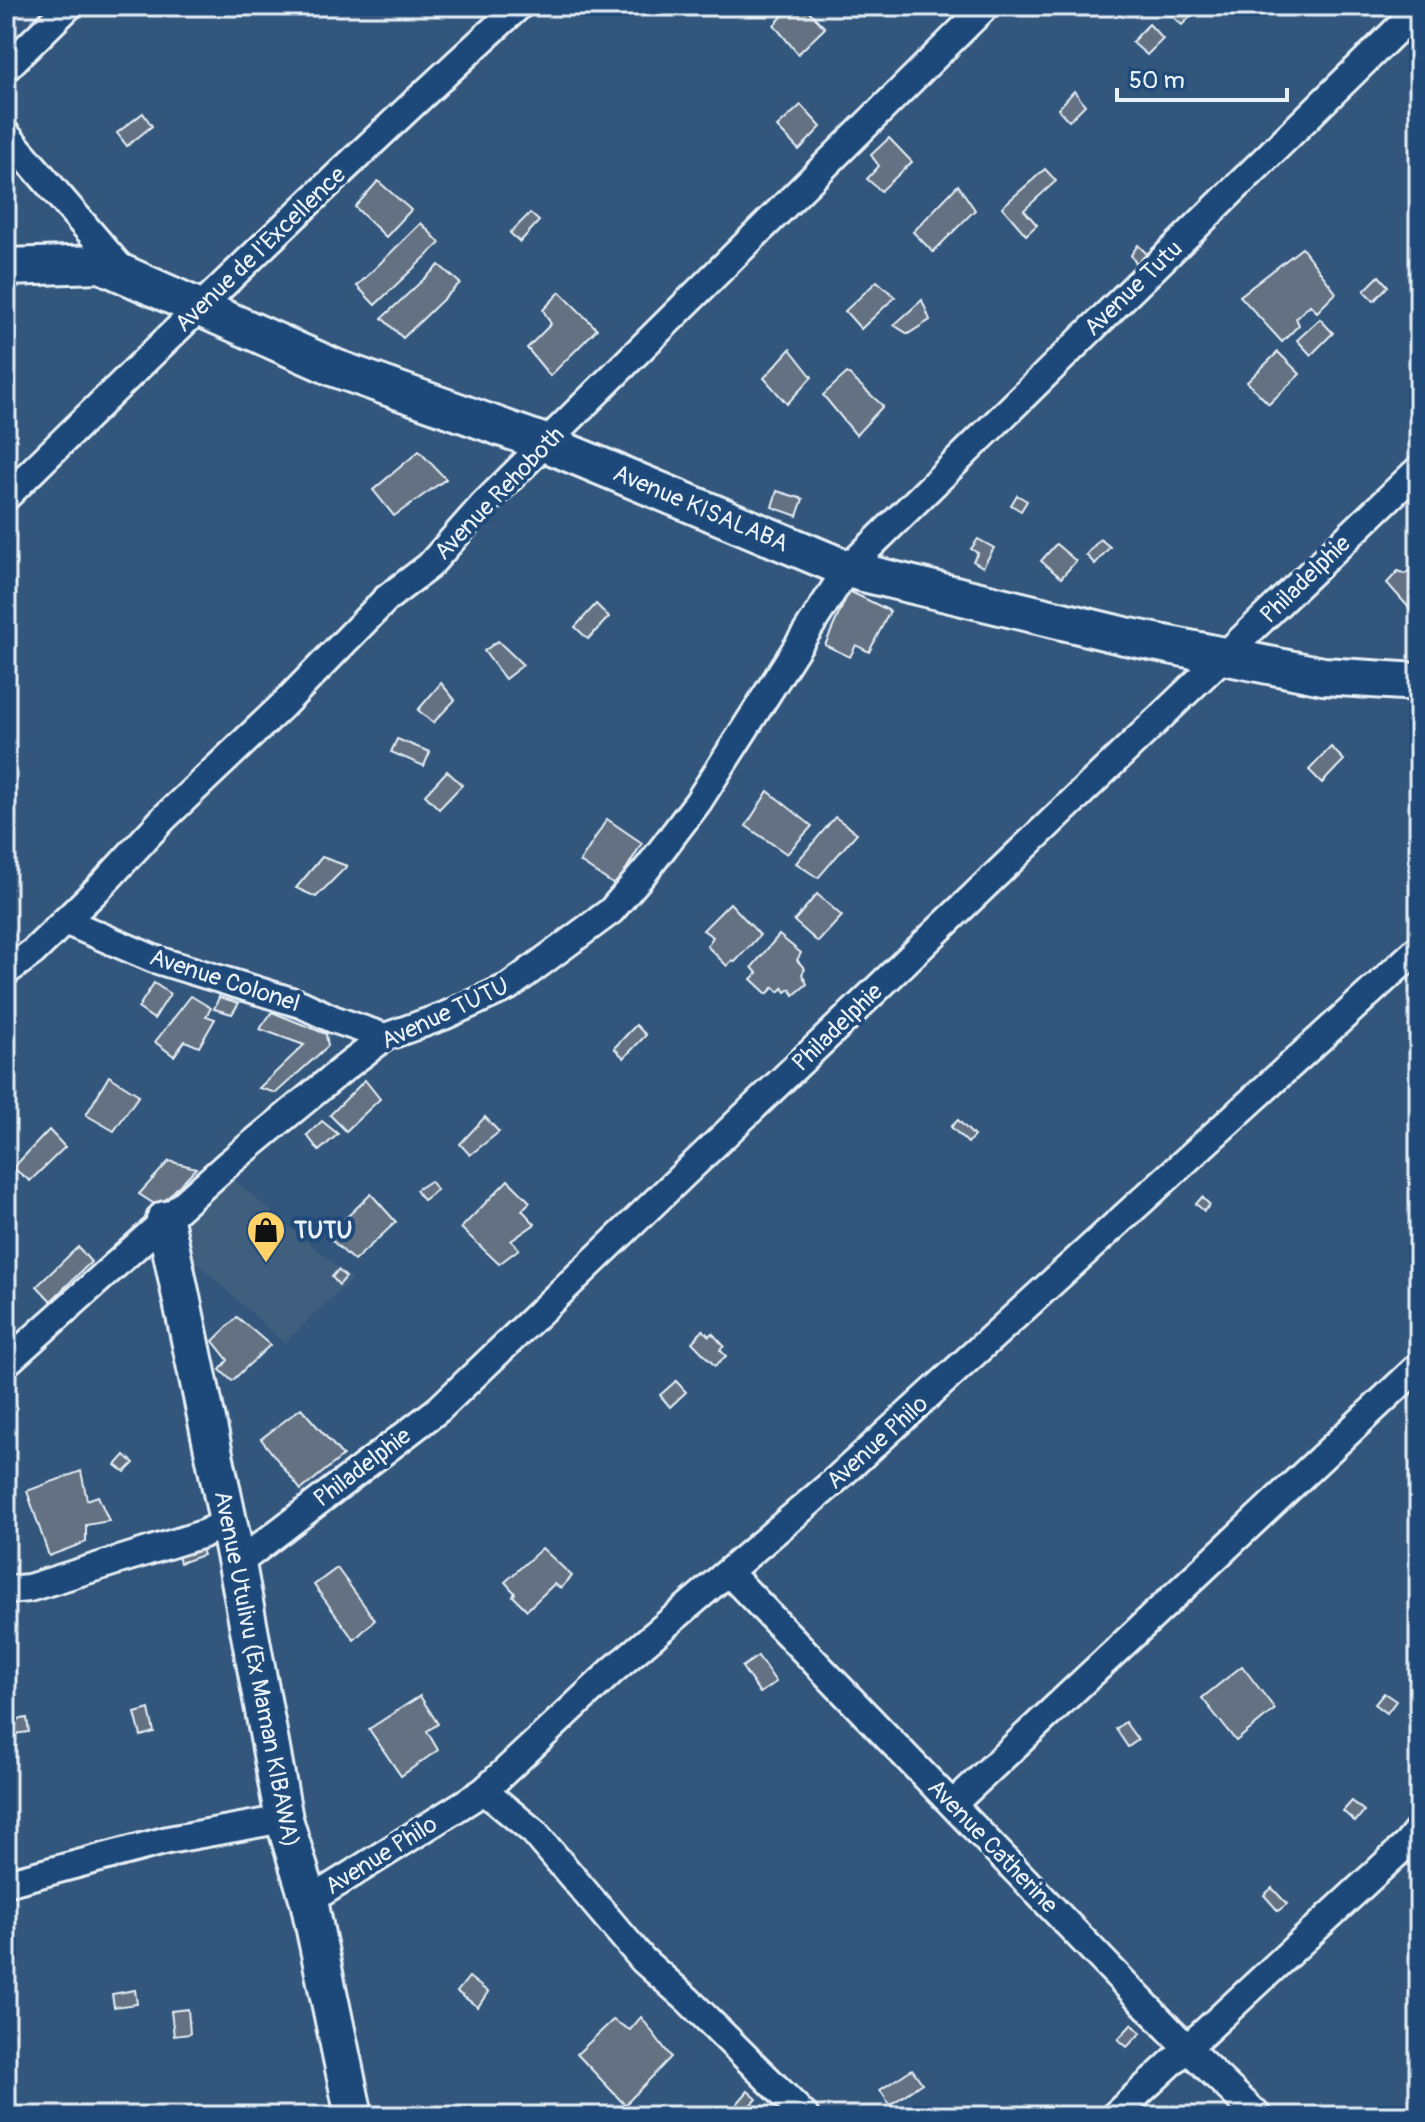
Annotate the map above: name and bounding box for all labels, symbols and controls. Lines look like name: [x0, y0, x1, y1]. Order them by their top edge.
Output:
scale bar: [1117, 52, 1287, 102]
text: 50 m: [1129, 66, 1185, 95]
street label: Avenue de l'Excellence: [169, 160, 352, 338]
street label: Avenue Tutu: [1078, 234, 1189, 342]
street label: Avenue Rehoboth: [428, 421, 570, 566]
street label: Avenue KISALABA: [609, 459, 793, 558]
street label: Philadelphie: [1254, 529, 1357, 630]
street label: Avenue Colonel: [146, 943, 304, 1018]
street label: Avenue TUTU: [377, 971, 514, 1056]
street label: Philadelphie: [786, 977, 889, 1078]
shop icon: TUTU: [245, 1209, 287, 1264]
place label: TUTU: [293, 1216, 352, 1245]
street label: Avenue Philo: [821, 1389, 934, 1496]
street label: Philadelphie: [308, 1421, 417, 1513]
street label: Avenue Utulivu (Ex Maman KIBAWA): [208, 1488, 305, 1850]
street label: Avenue Catherine: [921, 1773, 1064, 1919]
street label: Avenue Philo: [320, 1810, 443, 1901]

